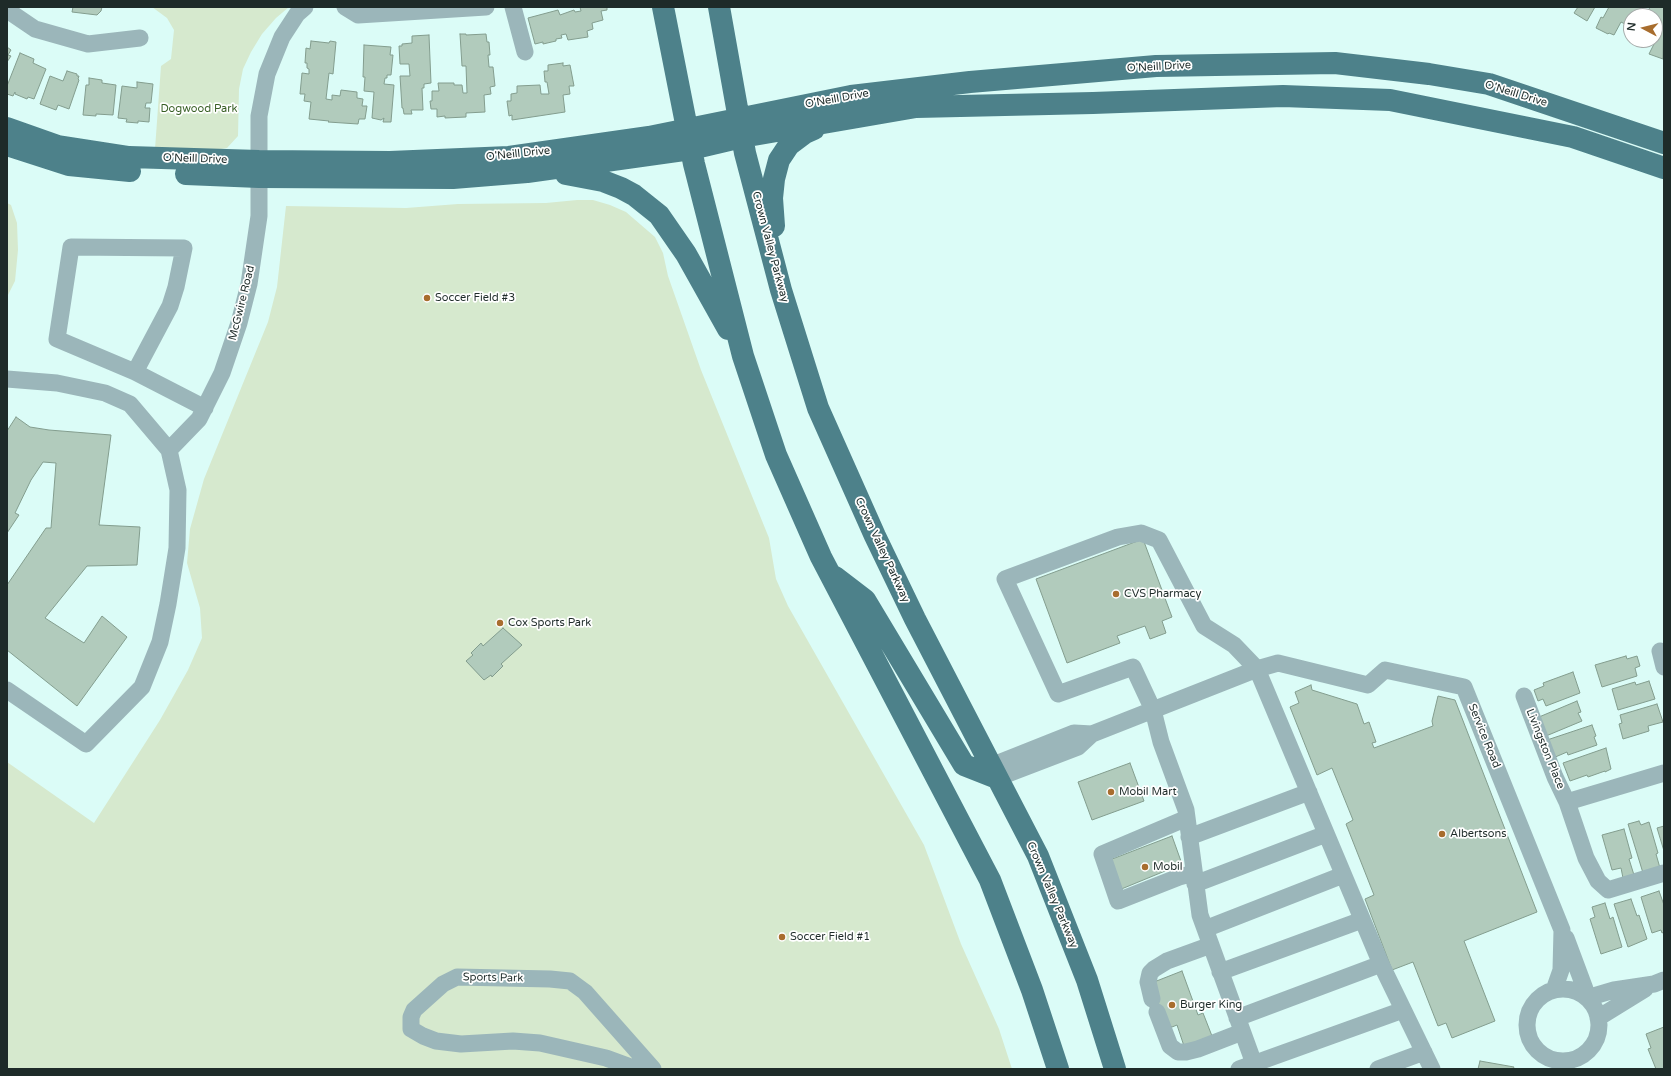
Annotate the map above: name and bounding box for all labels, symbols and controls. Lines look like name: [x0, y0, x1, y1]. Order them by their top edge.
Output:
north arrow: [1623, 8, 1663, 48]
text: N: [1625, 21, 1639, 32]
street label: O'Neill Drive: [1126, 59, 1192, 75]
street label: O'Neill Drive: [1483, 78, 1549, 110]
street label: O'Neill Drive: [804, 87, 870, 111]
park label: Dogwood Park: [161, 102, 237, 116]
street label: O'Neill Drive: [485, 144, 551, 164]
street label: O'Neill Drive: [163, 151, 227, 167]
street label: Crown Valley Parkway: [749, 190, 791, 304]
street label: McGwire Road: [226, 264, 258, 342]
place label: Soccer Field #3: [435, 291, 515, 305]
marker: Soccer Field #3: [422, 293, 432, 303]
street label: Crown Valley Parkway: [852, 495, 912, 605]
place label: CVS Pharmacy: [1124, 587, 1201, 601]
marker: CVS Pharmacy: [1111, 589, 1121, 599]
place label: Cox Sports Park: [508, 616, 591, 630]
marker: Cox Sports Park: [495, 618, 505, 628]
street label: Service Road: [1465, 702, 1503, 770]
street label: Livingston Place: [1523, 707, 1567, 791]
place label: Mobil Mart: [1119, 785, 1177, 799]
marker: Mobil Mart: [1106, 787, 1116, 797]
place label: Albertsons: [1450, 827, 1506, 841]
marker: Albertsons: [1437, 829, 1447, 839]
street label: Crown Valley Parkway: [1024, 840, 1080, 950]
place label: Mobil: [1153, 860, 1183, 874]
marker: Mobil: [1140, 862, 1150, 872]
place label: Soccer Field #1: [790, 930, 870, 944]
marker: Soccer Field #1: [777, 932, 787, 942]
street label: Sports Park: [463, 971, 523, 985]
place label: Burger King: [1180, 998, 1242, 1012]
marker: Burger King: [1167, 1000, 1177, 1010]

